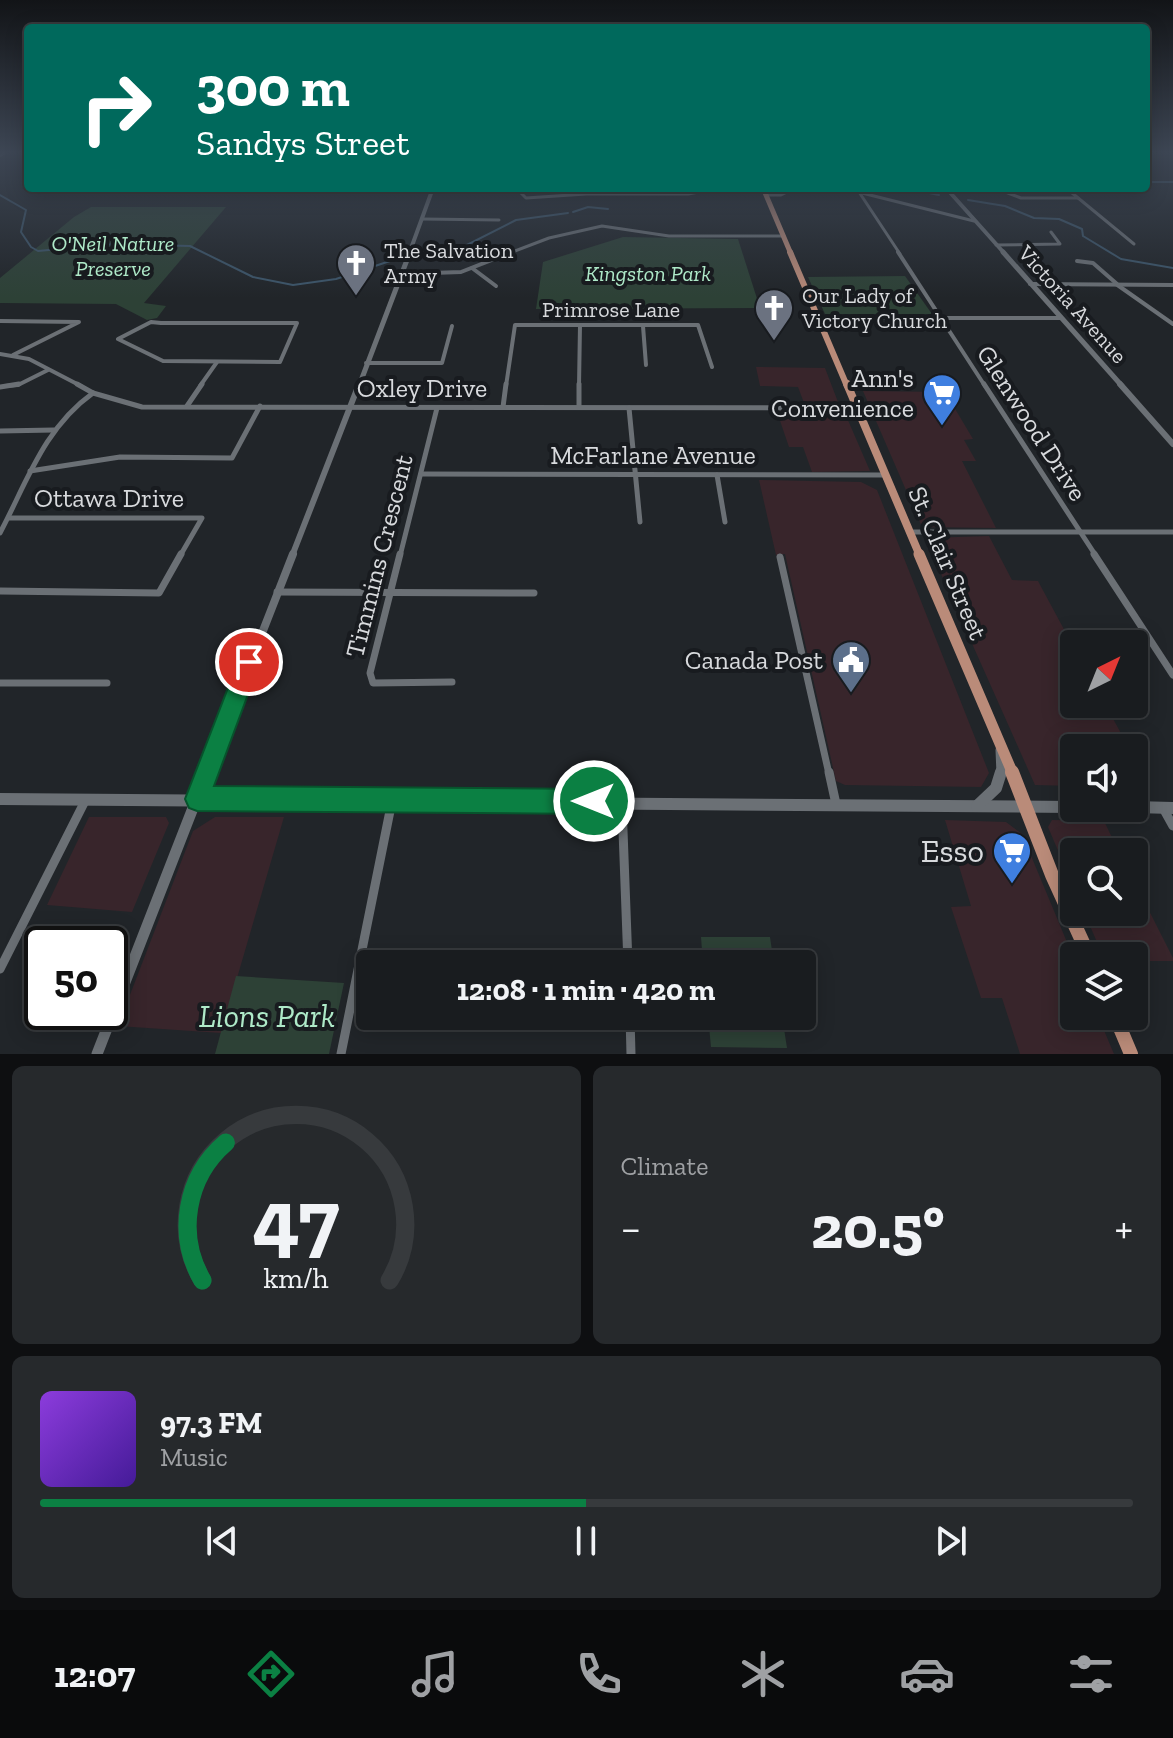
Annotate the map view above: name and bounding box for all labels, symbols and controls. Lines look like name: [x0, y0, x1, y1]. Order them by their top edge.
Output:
text: 300 m: [196, 53, 350, 120]
icon: right: [64, 56, 168, 160]
text: Sandys Street: [196, 121, 409, 164]
park label: O'Neil Nature Preserve: [52, 230, 174, 282]
place label: The Salvation Army: [384, 237, 514, 289]
street label: Victoria Avenue: [1012, 239, 1133, 369]
church icon: The Salvation Army: [335, 242, 377, 297]
park label: Kingston Park: [585, 260, 711, 287]
place label: Our Lady of Victory Church: [801, 282, 948, 334]
church icon: Our Lady of Victory Church: [753, 287, 795, 342]
street label: Primrose Lane: [542, 296, 680, 323]
street label: Glenwood Drive: [970, 339, 1094, 507]
place label: Ann's Convenience: [771, 362, 914, 424]
street label: Oxley Drive: [357, 372, 487, 404]
supermarket icon: Ann's Convenience: [921, 372, 963, 427]
street label: McFarlane Avenue: [550, 439, 756, 471]
street label: Timmins Crescent: [338, 451, 420, 661]
street label: Ottawa Drive: [34, 482, 184, 514]
street label: St. Clair Street: [901, 482, 995, 645]
pin: [215, 628, 283, 696]
north arrow: [1060, 630, 1148, 718]
map controls: [1060, 630, 1148, 1030]
public building icon: Canada Post: [830, 639, 872, 694]
icon: arrive: [227, 640, 271, 684]
place label: Canada Post: [685, 644, 823, 676]
button: sound: [1060, 734, 1148, 822]
position arrow: [552, 759, 636, 843]
supermarket icon: Esso: [991, 830, 1033, 885]
place label: Esso: [921, 832, 984, 870]
button: search: [1060, 838, 1148, 926]
speed limit sign: 50: [24, 926, 128, 1030]
button: layers: [1060, 942, 1148, 1030]
text: 12:08 · 1 min · 420 m: [457, 972, 715, 1008]
park label: Lions Park: [199, 997, 335, 1035]
text: Climate: [621, 1150, 708, 1182]
text: 47: [253, 1168, 340, 1268]
text: 20.5°: [811, 1191, 945, 1263]
text: −: [621, 1201, 641, 1254]
text: +: [1114, 1201, 1133, 1254]
text: km/h: [264, 1261, 329, 1295]
text: 97.3 FM: [160, 1405, 262, 1441]
text: Music: [160, 1441, 228, 1473]
icon: previous: [200, 1519, 244, 1563]
icon: pause: [564, 1519, 608, 1563]
icon: next: [929, 1519, 973, 1563]
icon: directions: [243, 1646, 299, 1702]
icon: music: [407, 1646, 463, 1702]
icon: phone: [571, 1646, 627, 1702]
icon: climate: [735, 1646, 791, 1702]
icon: car: [899, 1646, 955, 1702]
icon: filters: [1063, 1646, 1119, 1702]
text: 12:07: [54, 1653, 135, 1696]

